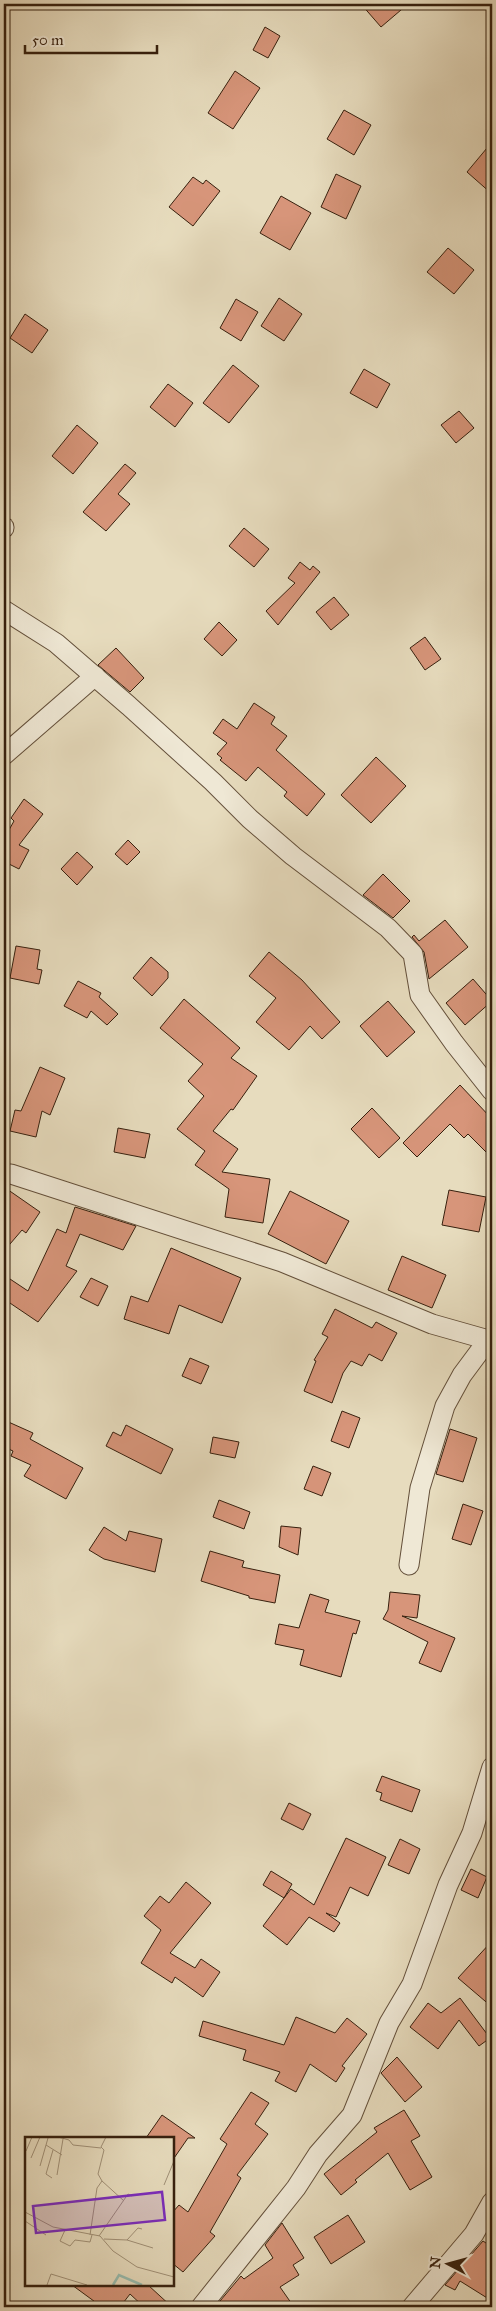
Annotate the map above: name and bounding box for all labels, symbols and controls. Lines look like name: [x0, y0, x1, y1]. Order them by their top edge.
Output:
scale bar: [25, 22, 158, 54]
text: 50 m: [32, 31, 64, 49]
inset map: [25, 2137, 174, 2286]
north arrow: [424, 2238, 474, 2288]
text: N: [426, 2256, 445, 2269]

